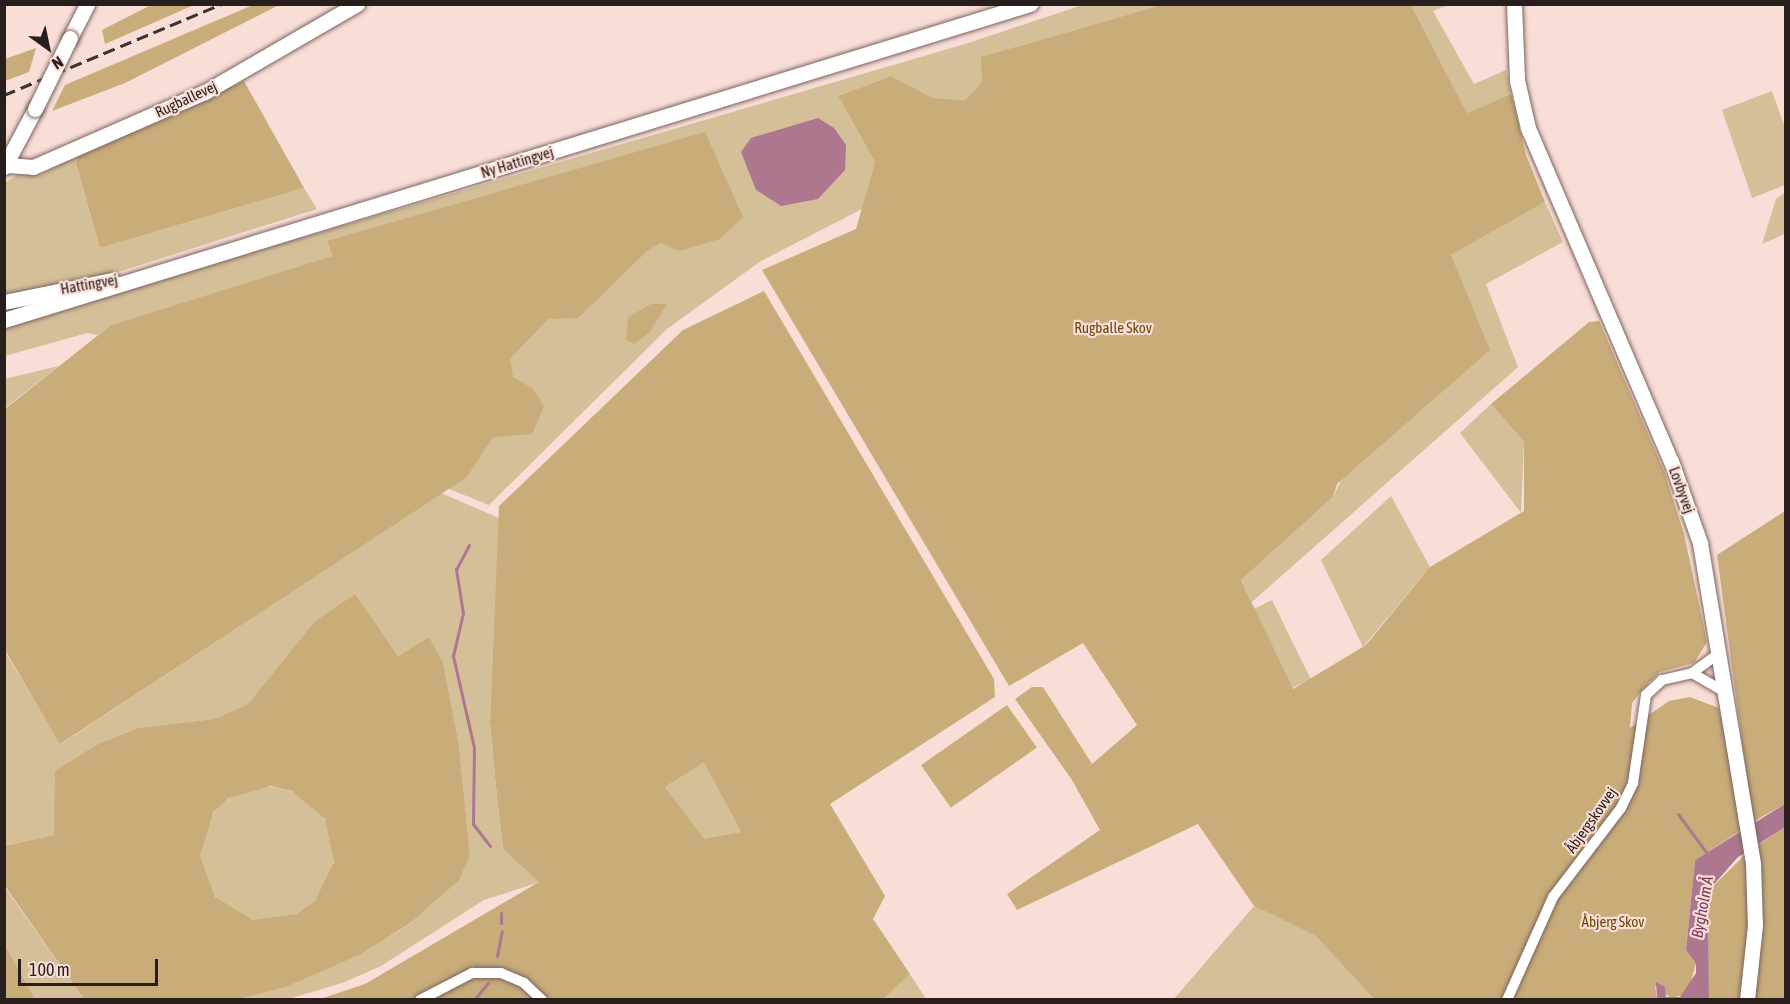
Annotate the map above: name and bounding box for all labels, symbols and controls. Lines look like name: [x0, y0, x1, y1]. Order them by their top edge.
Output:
north arrow: [18, 18, 78, 78]
text: N: [49, 53, 67, 73]
street label: Rugballevej: [152, 77, 220, 121]
street label: Ny Hattingvej: [479, 142, 555, 182]
street label: Hattingvej: [59, 270, 119, 298]
park label: Rugballe Skov: [1074, 319, 1152, 337]
street label: Lovbyvej: [1665, 464, 1699, 516]
street label: Åbjergskovvej: [1562, 784, 1620, 856]
water label: Bygholm Å: [1687, 874, 1717, 940]
park label: Åbjerg Skov: [1582, 913, 1644, 931]
scale bar: [21, 947, 160, 985]
text: 100 m: [29, 959, 70, 980]

